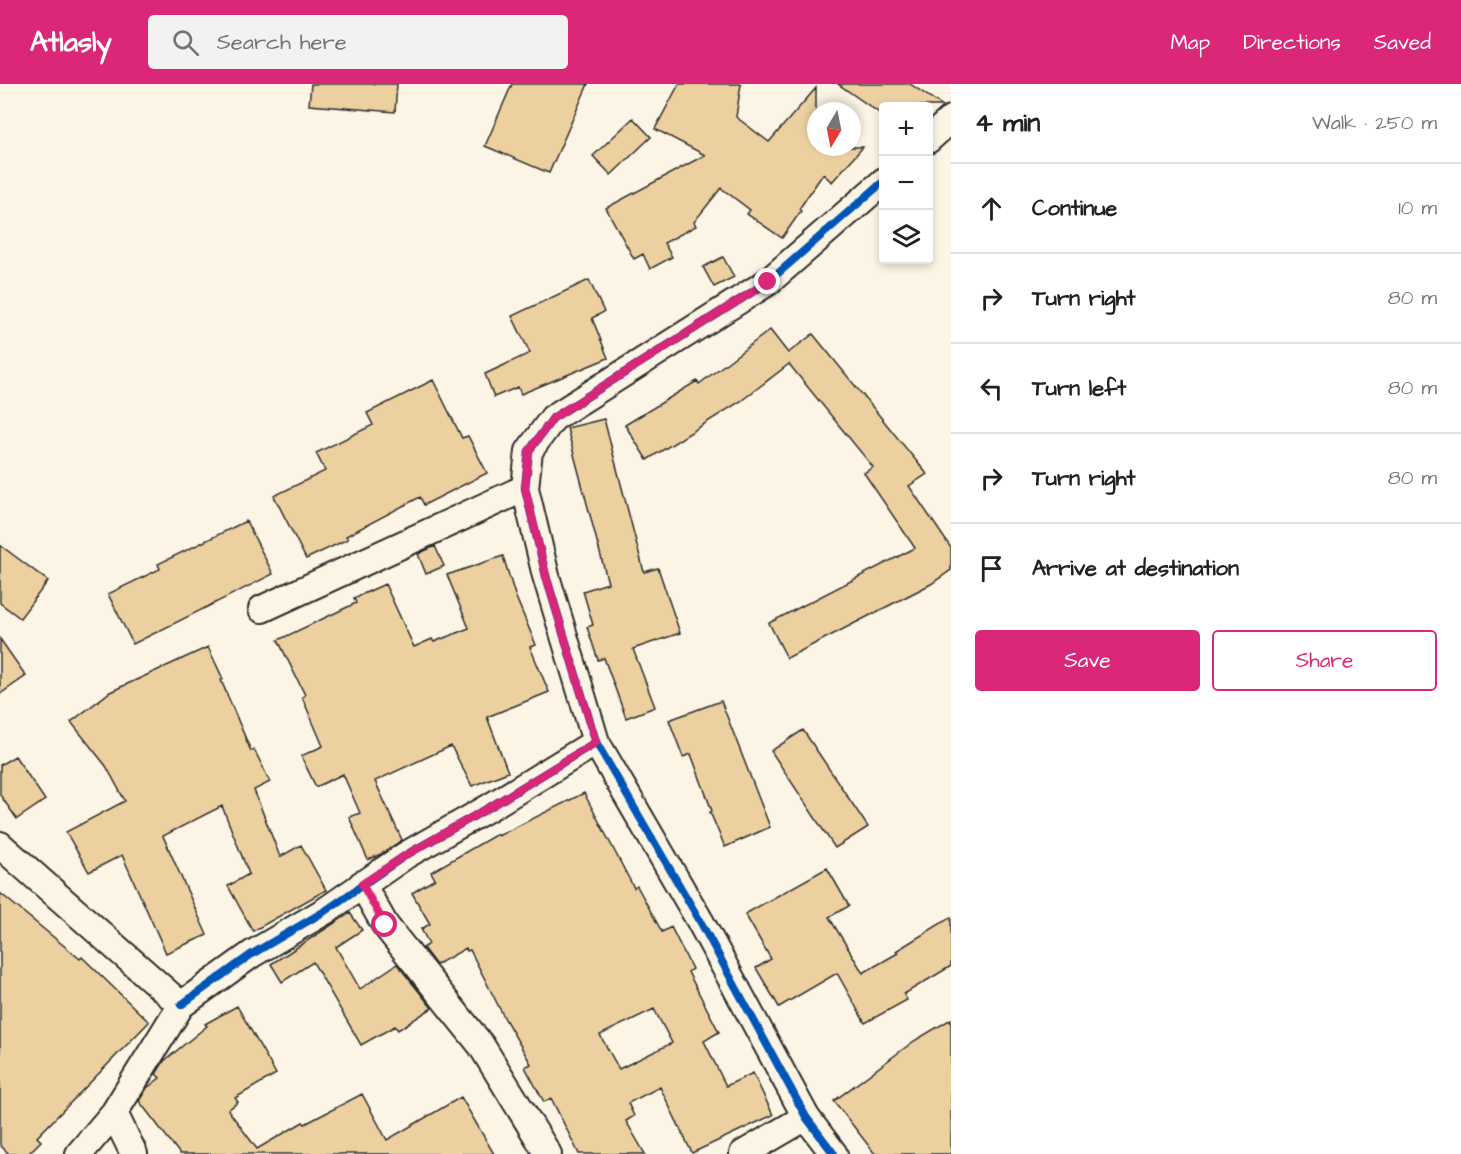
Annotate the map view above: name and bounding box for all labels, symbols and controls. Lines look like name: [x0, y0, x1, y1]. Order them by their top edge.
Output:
search box: [148, 15, 568, 69]
text: Atlasly: [30, 23, 112, 62]
icon: search: [169, 26, 202, 59]
text: Search here: [217, 27, 347, 58]
text: Map: [1170, 28, 1210, 57]
text: Directions: [1243, 28, 1341, 57]
text: Saved: [1374, 28, 1431, 57]
north arrow: [807, 102, 861, 156]
map controls: [879, 102, 933, 264]
button: +: [879, 102, 933, 156]
text: 4 min: [975, 105, 1040, 141]
text: Walk · 250 m: [1312, 109, 1437, 137]
button: −: [879, 156, 933, 210]
icon: ahead: [975, 192, 1008, 225]
text: Continue: [1032, 193, 1117, 224]
text: 10 m: [1398, 194, 1437, 222]
button: layers: [879, 210, 933, 264]
route end: [754, 268, 780, 294]
icon: right: [975, 282, 1008, 315]
text: Turn right: [1032, 283, 1135, 314]
text: 80 m: [1388, 284, 1437, 312]
icon: left: [975, 372, 1008, 405]
text: Turn left: [1032, 373, 1126, 404]
text: 80 m: [1388, 374, 1437, 402]
icon: right: [975, 462, 1008, 495]
text: Turn right: [1032, 463, 1135, 494]
text: 80 m: [1388, 464, 1437, 492]
icon: arrive: [975, 552, 1008, 585]
text: Arrive at destination: [1032, 553, 1239, 584]
button: Save: [975, 630, 1200, 691]
button: Share: [1212, 630, 1437, 691]
route start: [371, 911, 397, 937]

